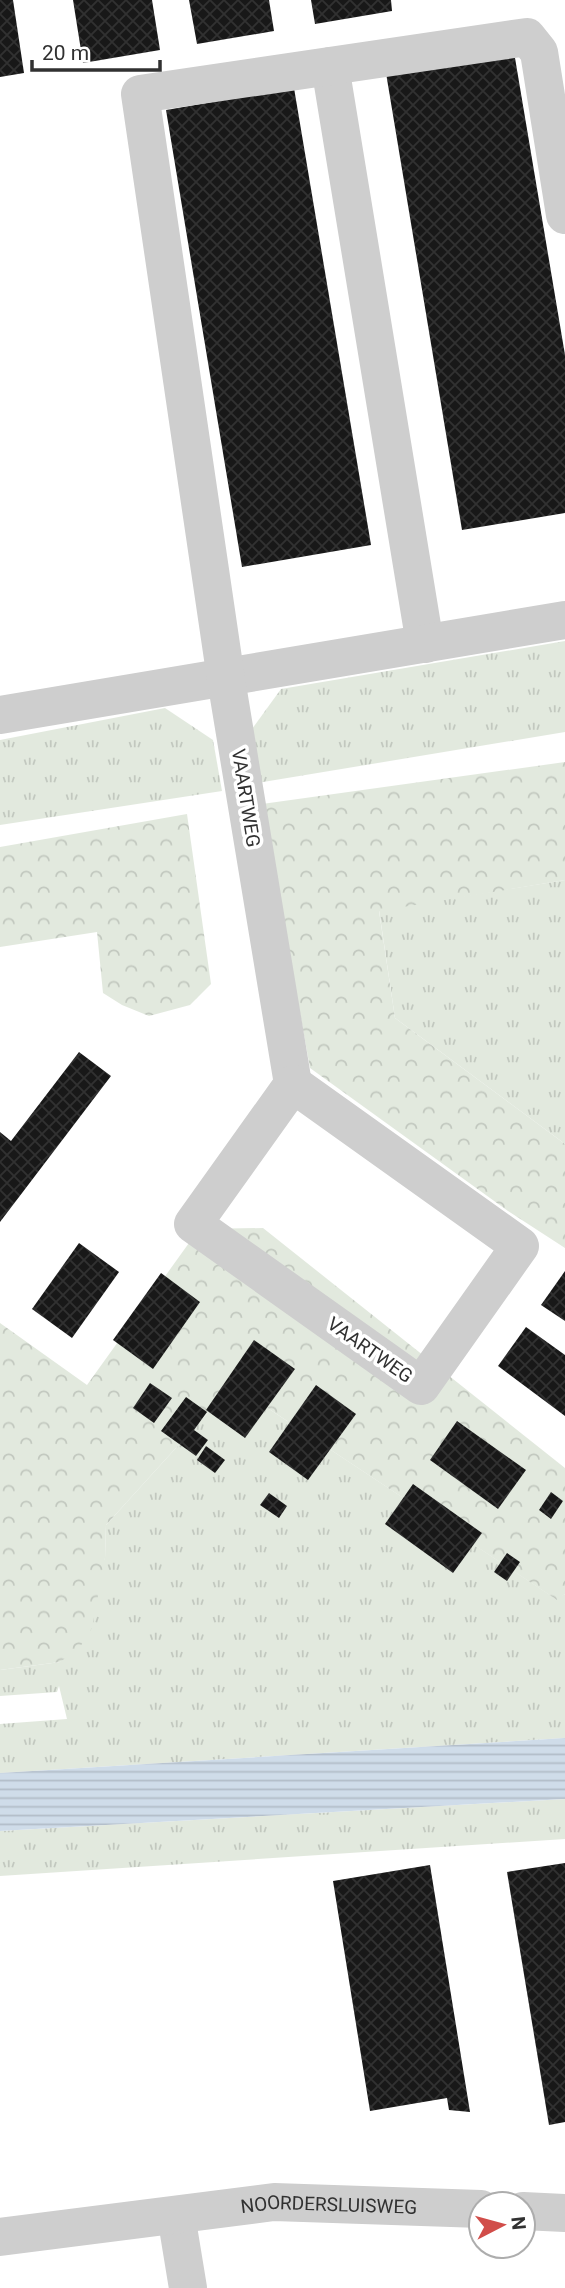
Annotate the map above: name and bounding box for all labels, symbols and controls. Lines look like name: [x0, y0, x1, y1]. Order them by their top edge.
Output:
scale bar: [32, 28, 159, 72]
text: 20 m: [42, 41, 89, 65]
street label: VAARTWEG: [227, 747, 265, 849]
street label: VAARTWEG: [323, 1312, 417, 1388]
street label: NOORDERSLUISWEG: [239, 2190, 418, 2218]
north arrow: [467, 2190, 537, 2260]
text: N: [506, 2215, 531, 2231]

